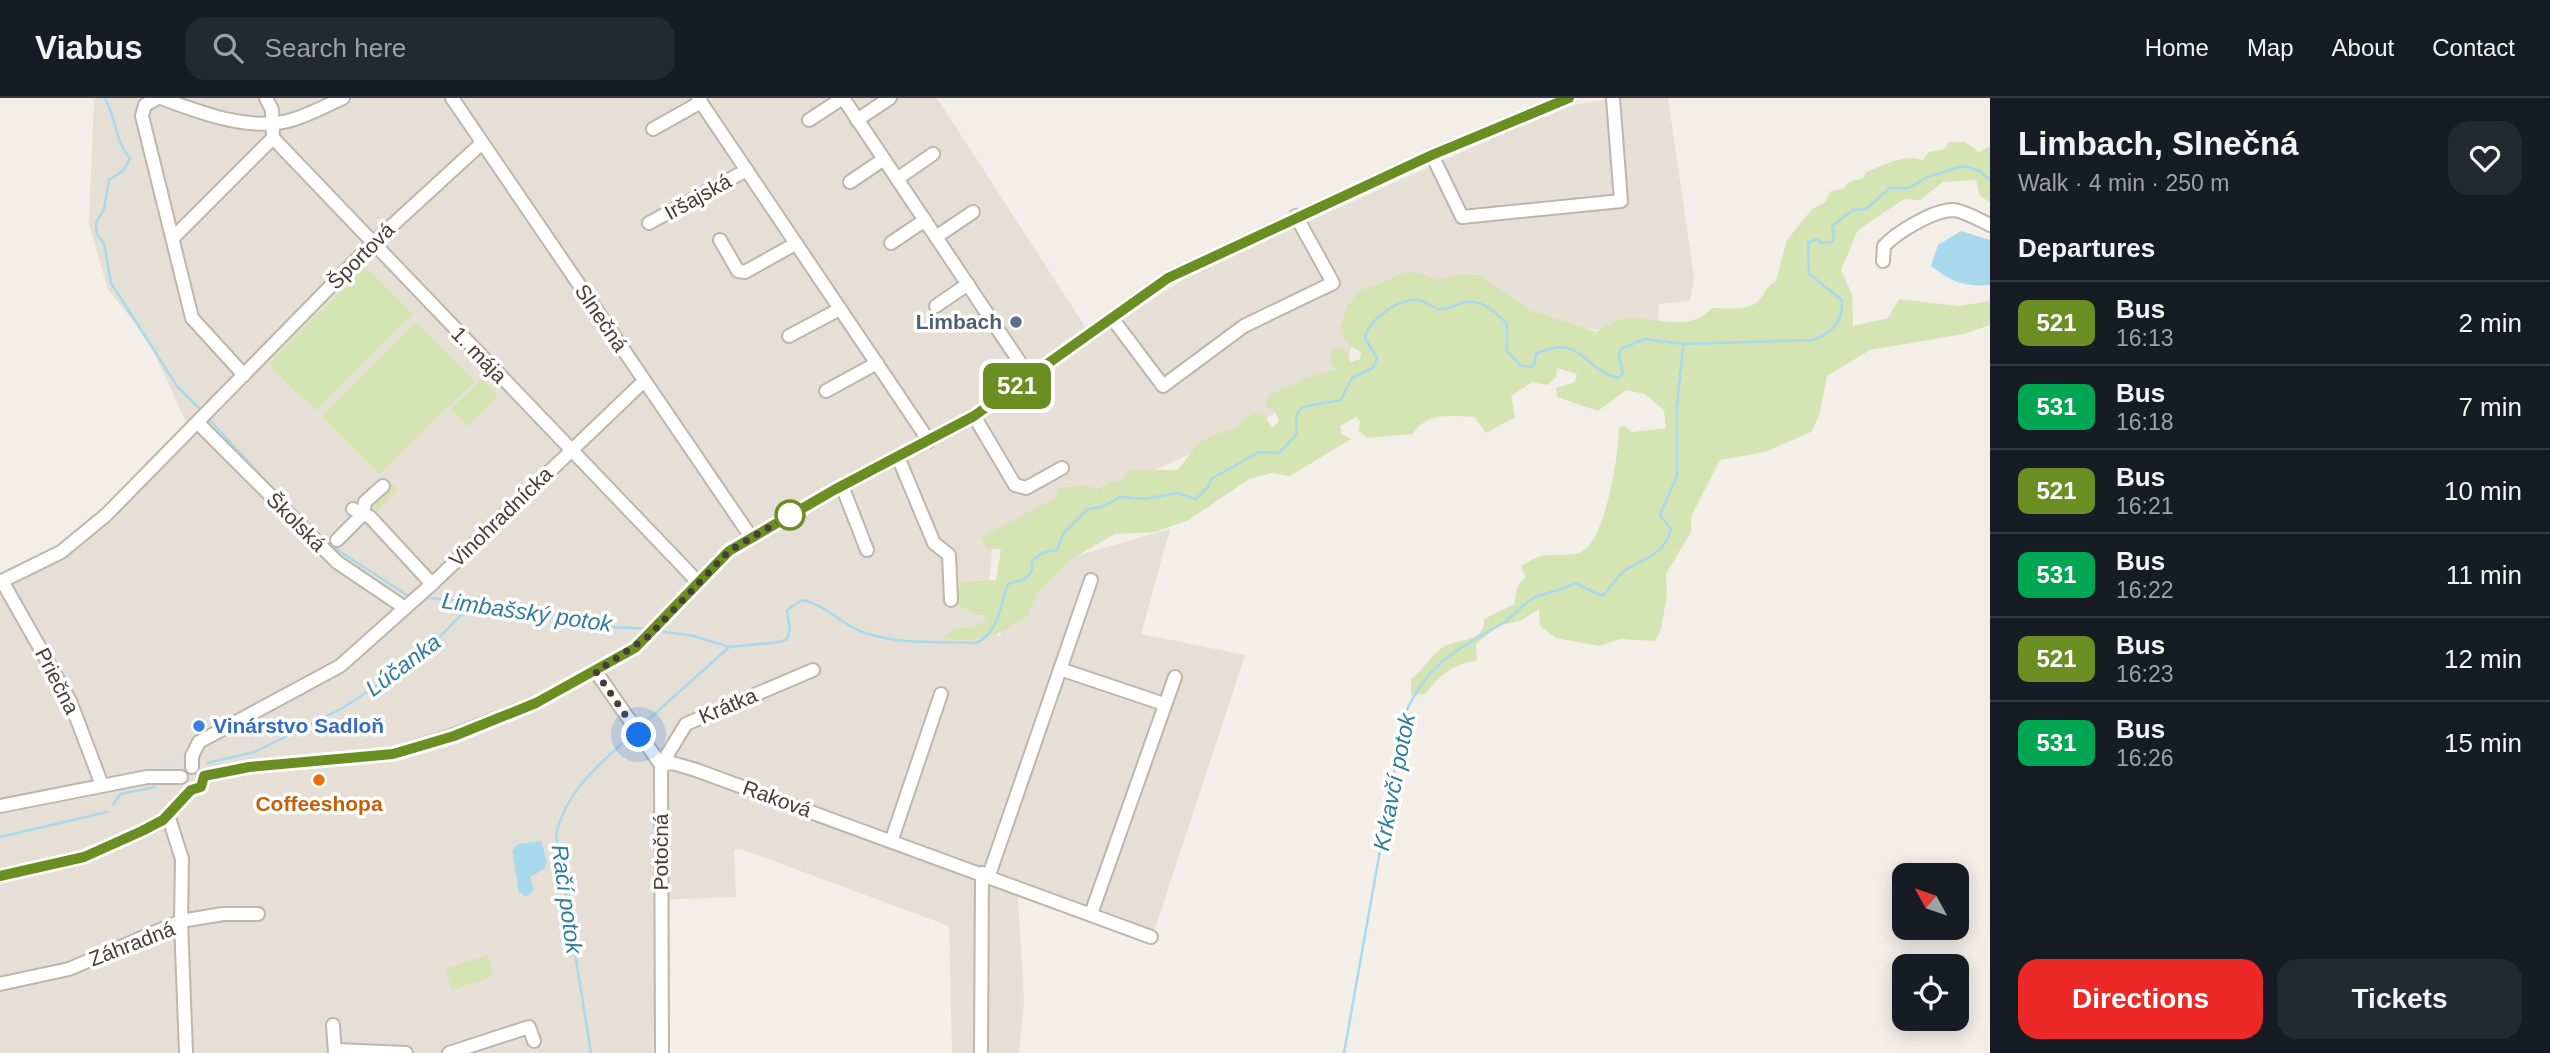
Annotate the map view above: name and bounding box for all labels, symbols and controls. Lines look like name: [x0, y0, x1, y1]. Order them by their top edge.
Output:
search box: [185, 17, 675, 80]
text: Viabus: [35, 29, 143, 66]
icon: search: [209, 29, 247, 67]
text: Search here: [265, 33, 406, 63]
text: Home: [2145, 34, 2209, 61]
text: Map: [2247, 34, 2294, 61]
text: About: [2332, 34, 2394, 61]
text: Contact: [2432, 34, 2515, 61]
button: heart: [2448, 121, 2522, 195]
text: Limbach, Slnečná: [2018, 125, 2299, 162]
street label: Iršajská: [661, 169, 735, 224]
text: Walk · 4 min · 250 m: [2018, 170, 2229, 196]
street label: Športová: [323, 218, 399, 293]
text: Departures: [2018, 233, 2155, 263]
street label: Slnečná: [571, 280, 632, 356]
text: Bus: [2116, 294, 2165, 324]
text: 2 min: [2458, 308, 2522, 338]
text: 521: [2036, 309, 2077, 336]
place label: Limbach: [916, 310, 1002, 333]
marker: Limbach: [1008, 314, 1024, 330]
street label: 1. mája: [447, 322, 512, 388]
text: 16:13: [2116, 325, 2174, 351]
line badge: 521: [977, 363, 1057, 409]
text: 521: [997, 372, 1037, 399]
text: Bus: [2116, 378, 2165, 408]
text: 7 min: [2458, 392, 2522, 422]
text: 531: [2036, 393, 2077, 420]
text: 16:18: [2116, 409, 2174, 435]
street label: Vinohradnícka: [445, 462, 557, 571]
text: Bus: [2116, 462, 2165, 492]
text: 10 min: [2444, 476, 2522, 506]
text: 521: [2036, 477, 2077, 504]
street label: Školská: [262, 488, 331, 556]
text: 16:21: [2116, 493, 2174, 519]
unlabelled marker: [775, 500, 805, 530]
text: Bus: [2116, 546, 2165, 576]
text: 11 min: [2446, 560, 2522, 590]
text: 531: [2036, 561, 2077, 588]
text: 16:22: [2116, 577, 2174, 603]
water label: Limbašský potok: [440, 587, 615, 637]
water label: Lúčanka: [360, 628, 446, 702]
text: Bus: [2116, 630, 2165, 660]
street label: Priečna: [31, 644, 84, 718]
text: 12 min: [2444, 644, 2522, 674]
text: 521: [2036, 645, 2077, 672]
text: 16:23: [2116, 661, 2174, 687]
street label: Krátka: [695, 683, 761, 728]
water label: Krkavčí potok: [1368, 710, 1420, 853]
place label: Vinárstvo Sadloň: [213, 714, 384, 737]
text: Bus: [2116, 714, 2165, 744]
your location: [621, 717, 656, 752]
marker: Vinárstvo Sadloň: [191, 718, 207, 734]
text: 15 min: [2444, 728, 2522, 758]
text: 531: [2036, 729, 2077, 756]
text: 16:26: [2116, 745, 2174, 771]
marker: Coffeeshopa: [311, 772, 327, 788]
street label: Raková: [740, 776, 815, 822]
place label: Coffeeshopa: [255, 792, 383, 815]
street label: Potočná: [649, 813, 672, 891]
water label: Račí potok: [546, 843, 588, 957]
north arrow: [1892, 863, 1969, 940]
map controls: [1892, 863, 1969, 1031]
street label: Záhradná: [86, 917, 178, 970]
button: locate: [1892, 954, 1969, 1031]
button: Directions: [2018, 959, 2263, 1039]
button: Tickets: [2277, 959, 2522, 1039]

